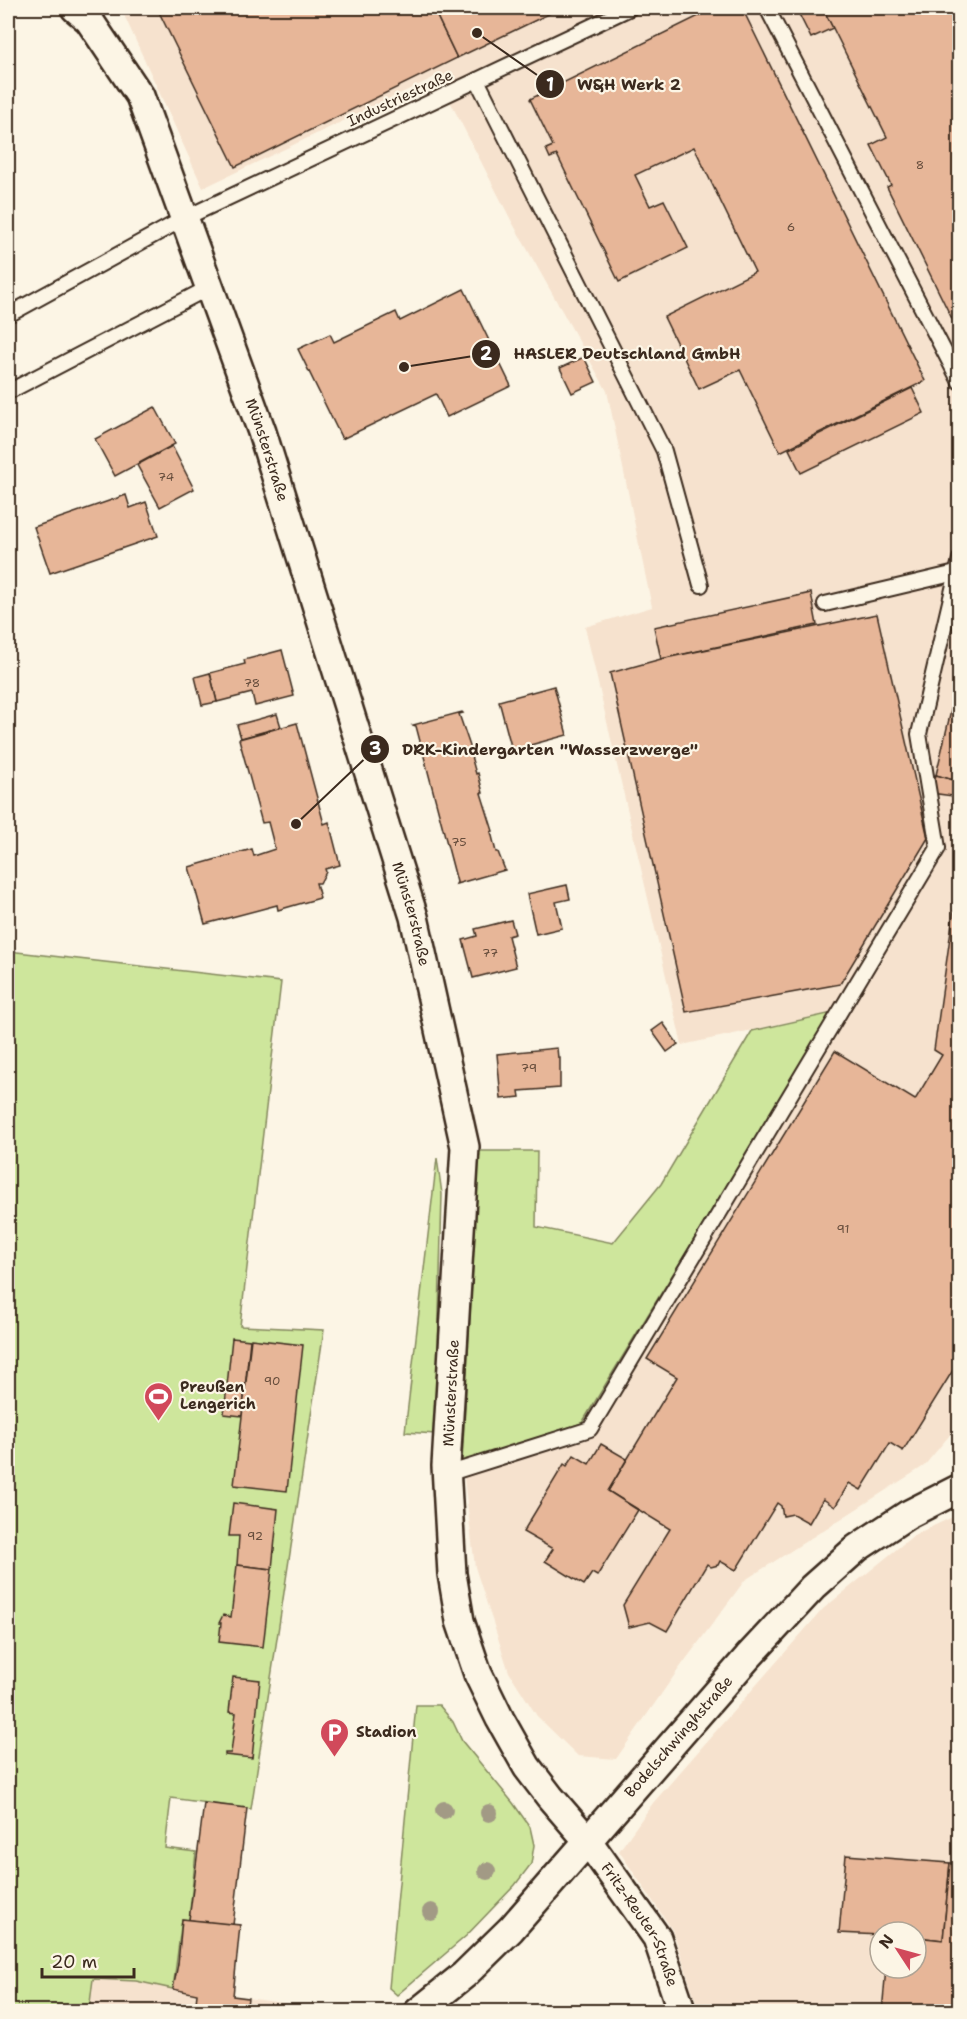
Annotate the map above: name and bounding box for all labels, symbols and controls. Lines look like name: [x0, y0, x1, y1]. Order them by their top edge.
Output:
street label: Industriestraße: [344, 65, 456, 131]
callout: W&H Werk 2: [535, 67, 693, 101]
text: 1: [546, 73, 554, 97]
text: W&H Werk 2: [577, 74, 681, 95]
house number: 8: [916, 157, 924, 173]
house number: 6: [787, 219, 795, 235]
callout: HASLER Deutschland GmbH: [471, 337, 752, 371]
text: 2: [480, 342, 493, 366]
text: HASLER Deutschland GmbH: [513, 343, 741, 364]
street label: Münsterstraße: [241, 396, 293, 504]
house number: 74: [158, 469, 174, 485]
house number: 78: [244, 675, 260, 691]
callout: DRK-Kindergarten "Wasserzwerge": [360, 732, 710, 766]
text: 3: [369, 737, 381, 761]
text: DRK-Kindergarten "Wasserzwerge": [402, 739, 698, 760]
house number: 75: [451, 834, 467, 850]
street label: Münsterstraße: [387, 859, 435, 968]
house number: 77: [482, 945, 498, 961]
house number: 79: [521, 1060, 537, 1076]
house number: 91: [836, 1221, 850, 1237]
street label: Münsterstraße: [438, 1339, 464, 1447]
house number: 90: [264, 1373, 280, 1389]
place label: Preußen Lengerich: [180, 1377, 256, 1414]
sports icon: Preußen Lengerich: [143, 1380, 175, 1422]
house number: 92: [247, 1528, 263, 1544]
street label: Bodelschwinghstraße: [620, 1671, 737, 1802]
parking icon: Stadion: [319, 1716, 351, 1758]
place label: Stadion: [356, 1722, 416, 1742]
street label: Fritz-Reuter-Straße: [597, 1859, 683, 1989]
north arrow: [868, 1920, 928, 1980]
text: N: [874, 1930, 898, 1953]
scale bar: [42, 1941, 134, 1979]
text: 20 m: [51, 1950, 97, 1974]

